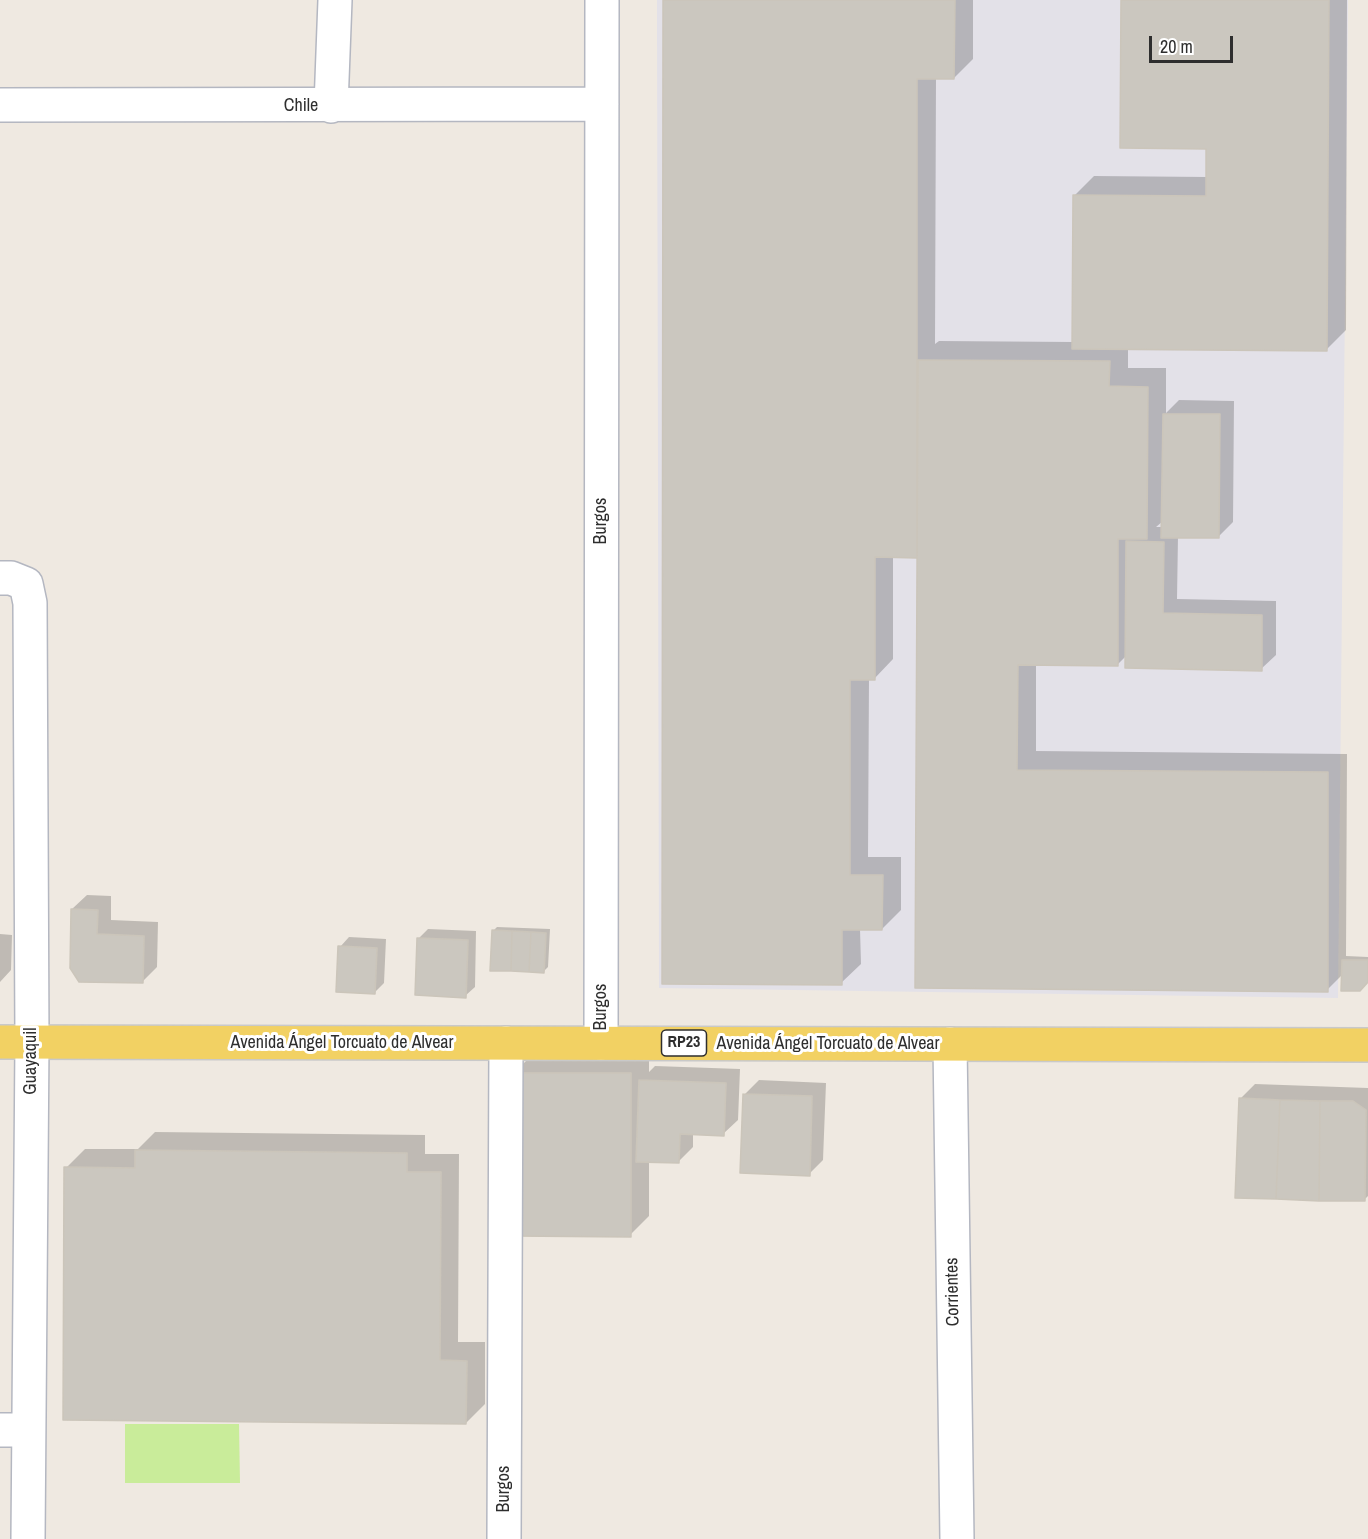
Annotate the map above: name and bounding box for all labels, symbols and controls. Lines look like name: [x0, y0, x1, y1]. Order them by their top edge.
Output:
scale bar: [1152, 24, 1236, 62]
text: 20 m: [1160, 34, 1193, 59]
street label: Chile: [284, 95, 318, 117]
street label: Burgos: [590, 498, 612, 544]
street label: Burgos: [590, 984, 612, 1030]
street label: Guayaquil: [20, 1027, 42, 1095]
road number: RP23: [662, 1030, 706, 1056]
street label: Avenida Ángel Torcuato de Alvear: [231, 1032, 453, 1054]
street label: Avenida Ángel Torcuato de Alvear: [717, 1033, 939, 1055]
street label: Corrientes: [942, 1257, 964, 1327]
street label: Burgos: [493, 1466, 515, 1512]

